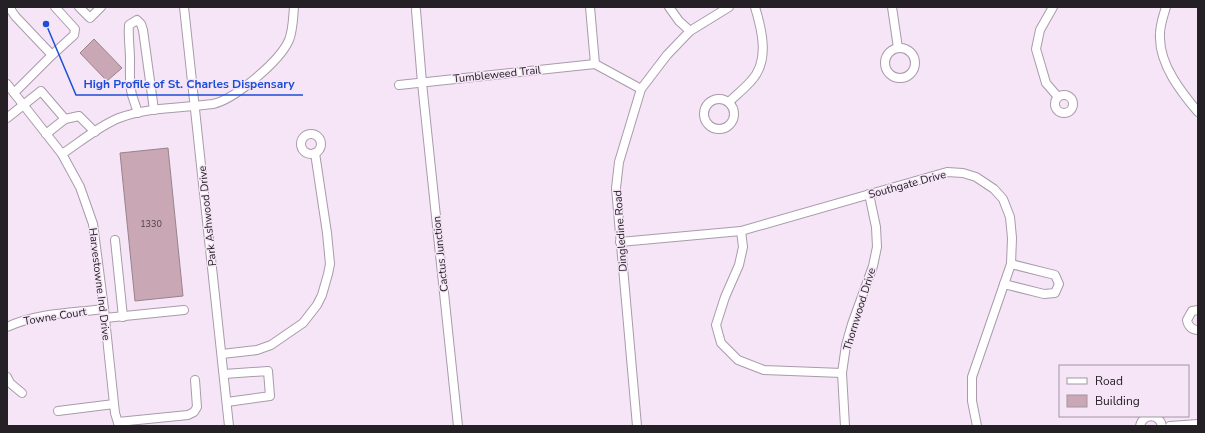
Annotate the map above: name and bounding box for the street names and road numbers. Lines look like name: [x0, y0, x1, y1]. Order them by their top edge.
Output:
street label: Tumbleweed Trail: [452, 62, 542, 87]
street label: Park Ashwood Drive: [195, 165, 220, 267]
street label: Southgate Drive: [867, 167, 948, 202]
street label: Dingledine Road: [610, 190, 631, 272]
street label: Cactus Junction: [429, 215, 452, 293]
street label: Harvestowne Ind Drive: [85, 227, 114, 341]
street label: Thornwood Drive: [840, 266, 879, 352]
street label: Towne Court: [23, 304, 88, 329]

